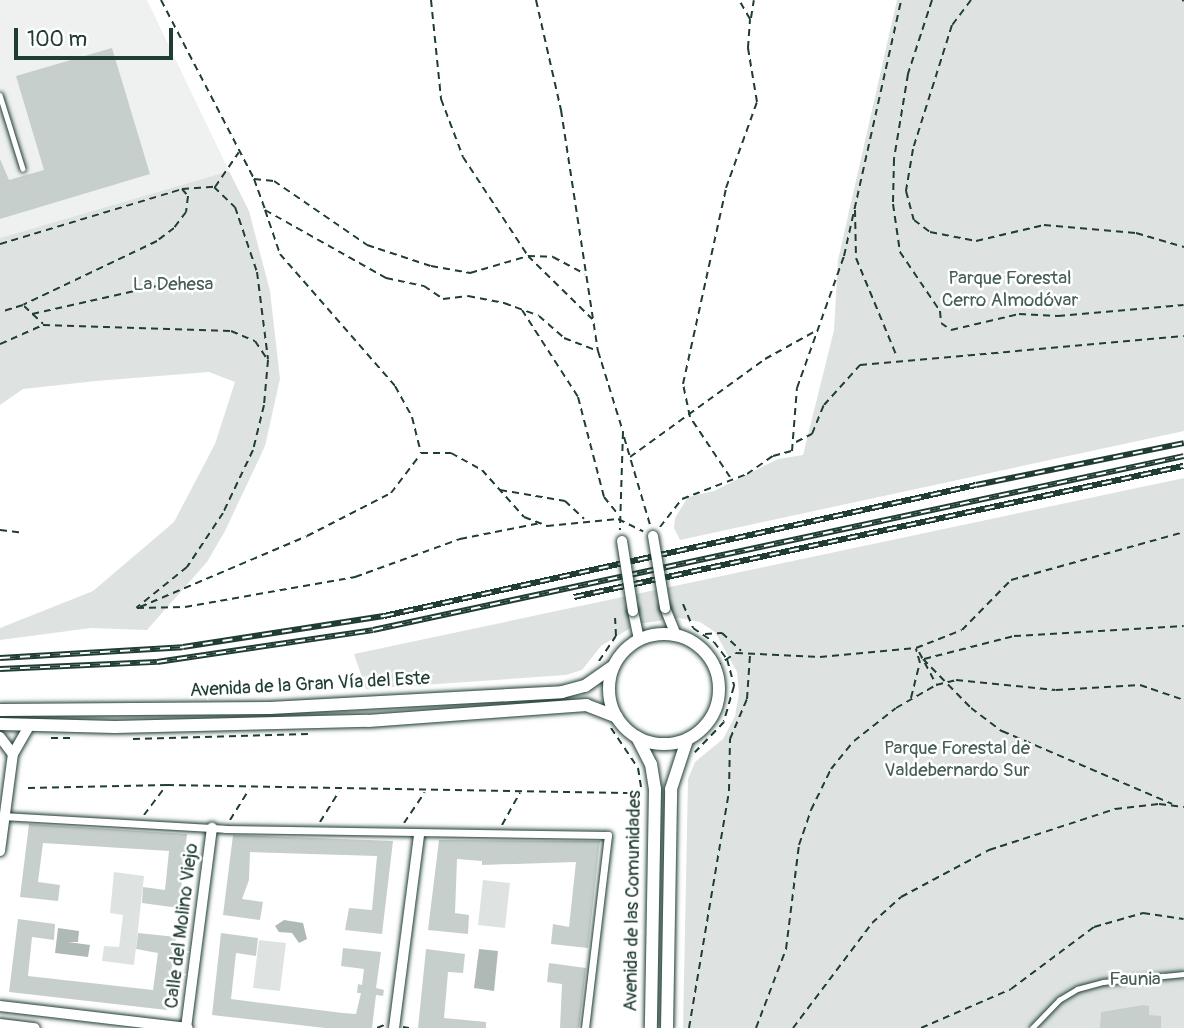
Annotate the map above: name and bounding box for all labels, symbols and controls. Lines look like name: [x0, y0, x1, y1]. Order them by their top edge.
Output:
scale bar: [18, 14, 177, 58]
text: 100 m: [27, 26, 87, 53]
park label: Parque Forestal Cerro Almodóvar: [942, 268, 1078, 312]
park label: La Dehesa: [133, 274, 213, 296]
street label: Avenida de la Gran Vía del Este: [189, 667, 431, 703]
park label: Parque Forestal de Valdebernardo Sur: [884, 738, 1030, 782]
street label: Avenida de las Comunidades: [620, 790, 646, 1012]
street label: Calle del Molino Viejo: [161, 842, 203, 1010]
park label: Faunia: [1109, 969, 1161, 991]

